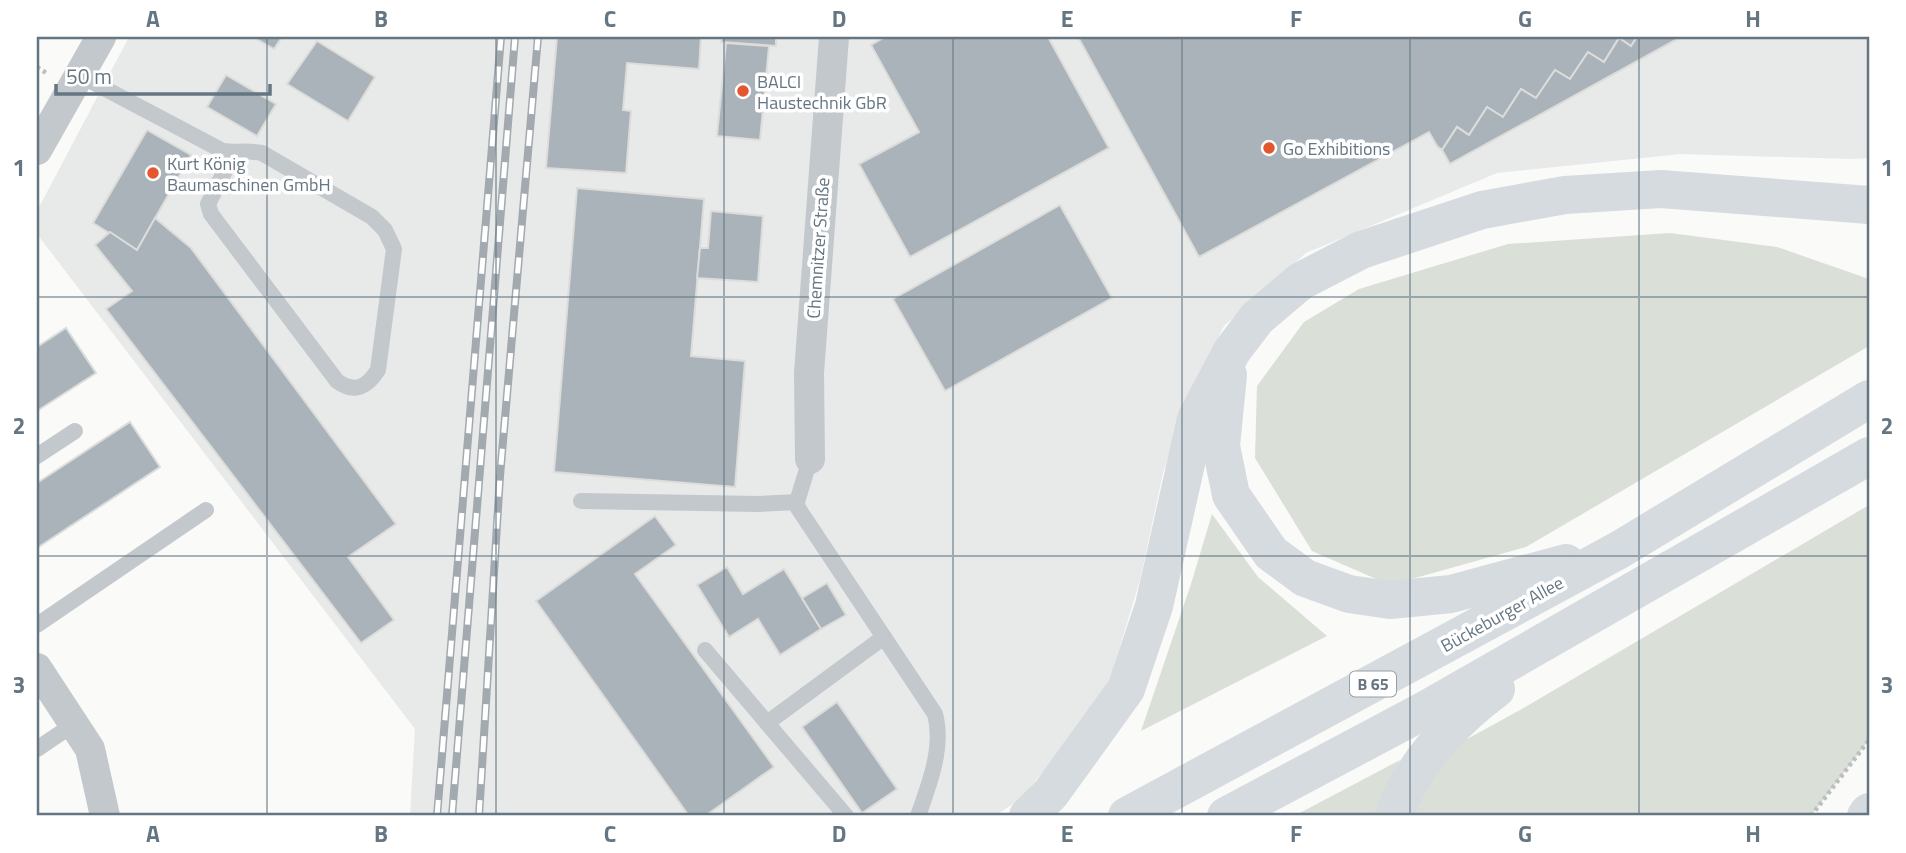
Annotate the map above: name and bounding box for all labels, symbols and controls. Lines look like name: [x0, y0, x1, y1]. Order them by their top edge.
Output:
text: A: [146, 1, 160, 36]
text: B: [374, 1, 388, 36]
text: C: [604, 1, 616, 36]
text: D: [832, 1, 846, 36]
text: E: [1061, 1, 1073, 36]
text: F: [1290, 1, 1302, 36]
text: G: [1518, 1, 1532, 36]
text: H: [1745, 1, 1761, 36]
scale bar: [56, 52, 270, 96]
text: 50 m: [66, 60, 112, 92]
place label: BALCI Haustechnik GbR: [757, 68, 887, 116]
marker: BALCI Haustechnik GbR: [735, 83, 751, 99]
place label: Go Exhibitions: [1283, 135, 1390, 162]
marker: Go Exhibitions: [1261, 140, 1277, 156]
text: 1: [13, 150, 25, 185]
place label: Kurt König Baumaschinen GmbH: [167, 150, 331, 198]
text: 1: [1881, 150, 1893, 185]
marker: Kurt König Baumaschinen GmbH: [145, 165, 161, 181]
street label: Chemnitzer Straße: [800, 176, 836, 320]
text: 2: [13, 408, 25, 443]
text: 2: [1881, 408, 1893, 443]
street label: Bückeburger Allee: [1436, 569, 1568, 659]
text: 3: [13, 667, 25, 702]
text: 3: [1881, 667, 1893, 702]
road number: B 65: [1350, 671, 1396, 696]
text: A: [146, 816, 160, 851]
text: B: [374, 816, 388, 851]
text: C: [604, 816, 616, 851]
text: D: [832, 816, 846, 851]
text: E: [1061, 816, 1073, 851]
text: F: [1290, 816, 1302, 851]
text: G: [1518, 816, 1532, 851]
text: H: [1745, 816, 1761, 851]

